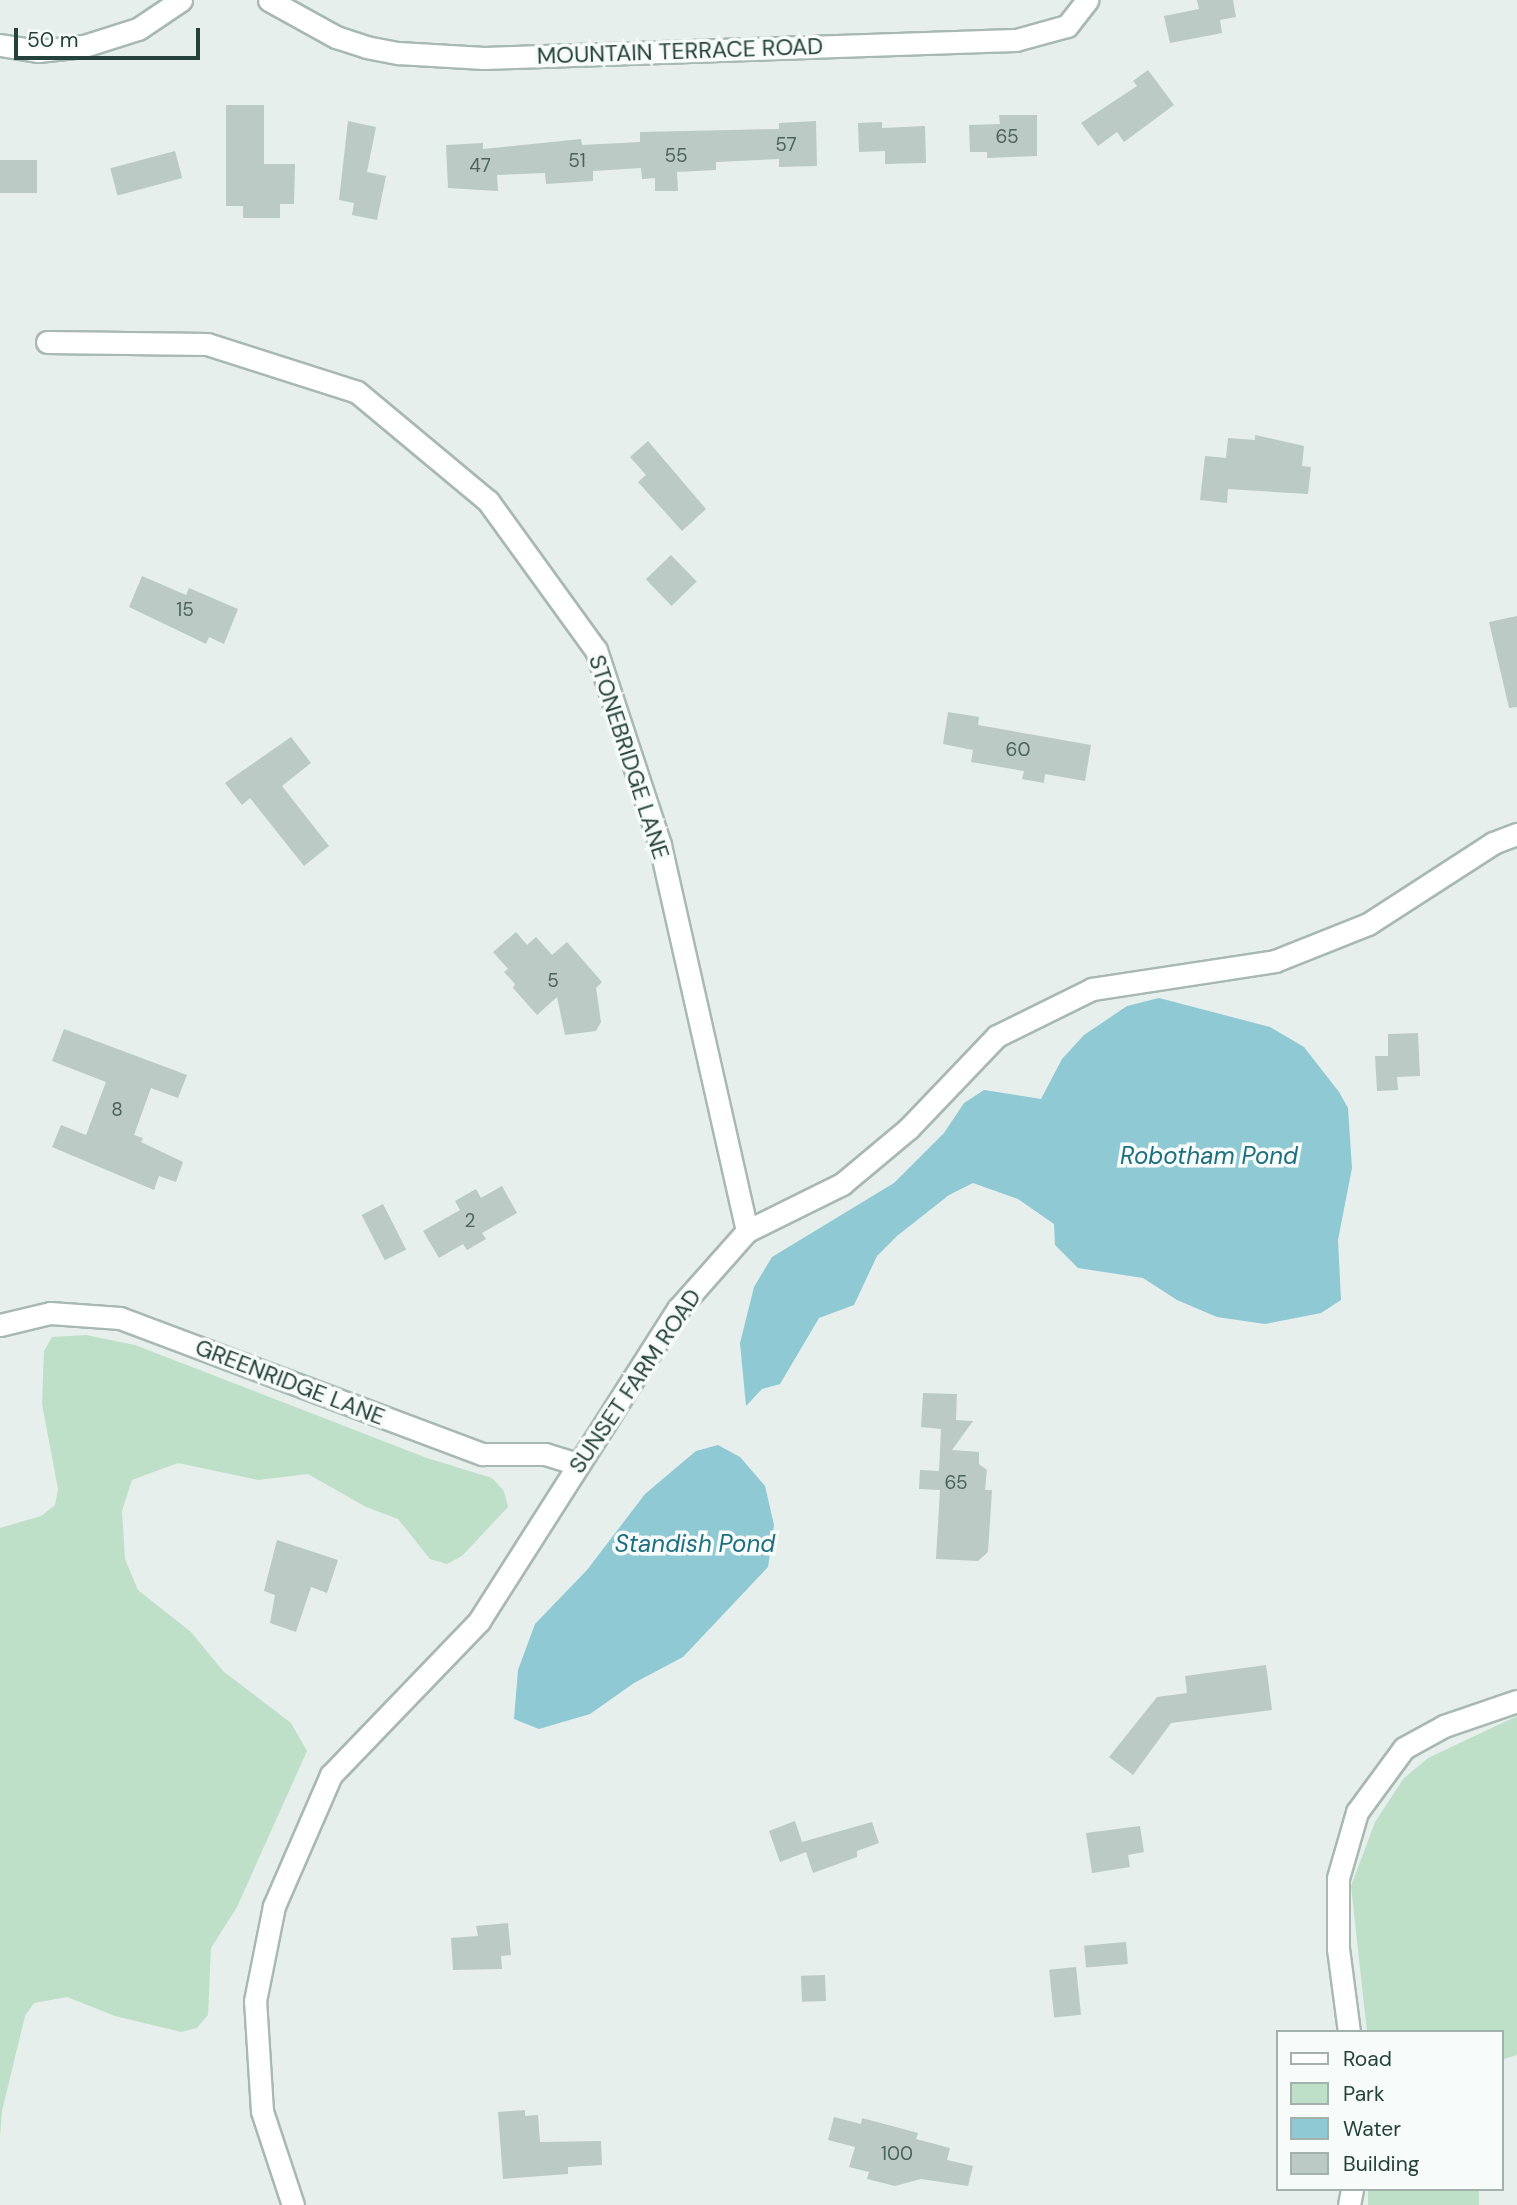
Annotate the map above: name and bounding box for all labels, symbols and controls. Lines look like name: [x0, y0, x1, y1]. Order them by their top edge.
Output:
scale bar: [18, 14, 203, 58]
text: 50 m: [27, 26, 78, 54]
street label: MOUNTAIN TERRACE ROAD: [536, 32, 824, 70]
house number: 65: [995, 126, 1019, 148]
house number: 57: [775, 134, 797, 156]
house number: 55: [664, 145, 688, 167]
house number: 51: [568, 150, 586, 172]
house number: 47: [469, 155, 491, 177]
house number: 15: [176, 599, 194, 621]
street label: STONEBRIDGE LANE: [583, 651, 675, 863]
house number: 60: [1006, 739, 1030, 761]
house number: 5: [547, 970, 559, 992]
house number: 8: [111, 1099, 123, 1121]
water label: Robotham Pond: [1120, 1142, 1298, 1170]
house number: 2: [465, 1210, 475, 1232]
street label: SUNSET FARM ROAD: [563, 1284, 707, 1478]
street label: GREENRIDGE LANE: [191, 1333, 389, 1431]
house number: 65: [944, 1472, 968, 1494]
water label: Standish Pond: [615, 1530, 775, 1558]
legend: [1276, 2030, 1503, 2191]
text: Road: [1343, 2045, 1392, 2073]
text: Park: [1343, 2080, 1384, 2108]
text: Water: [1343, 2115, 1401, 2143]
house number: 100: [881, 2143, 913, 2165]
text: Building: [1343, 2150, 1419, 2178]

